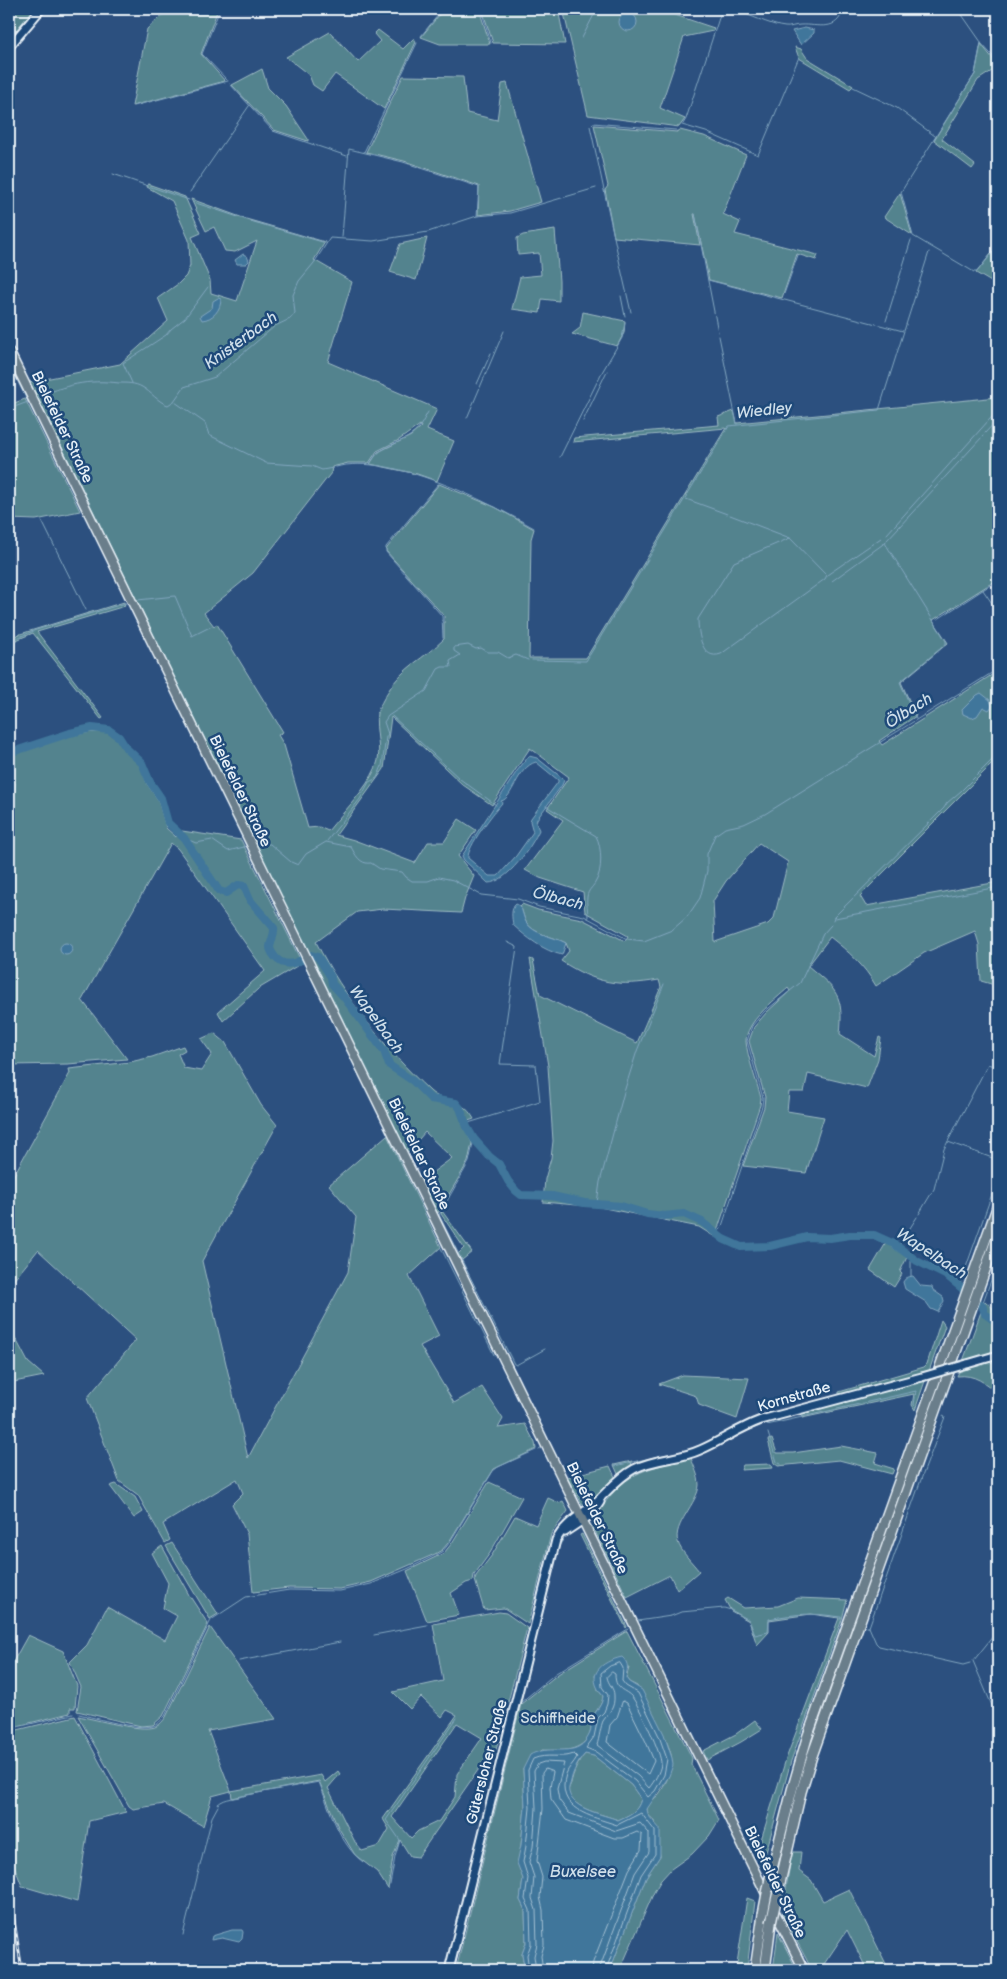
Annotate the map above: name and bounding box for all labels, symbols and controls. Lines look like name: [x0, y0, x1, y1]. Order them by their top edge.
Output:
water label: Knisterbach: [201, 308, 281, 374]
street label: Bielefelder Straße: [27, 368, 97, 486]
water label: Wiedley: [735, 399, 794, 423]
water label: Ölbach: [882, 688, 936, 733]
street label: Bielefelder Straße: [205, 732, 275, 850]
water label: Ölbach: [531, 882, 586, 915]
water label: Wapelbach: [345, 982, 407, 1058]
street label: Bielefelder Straße: [384, 1095, 454, 1213]
water label: Wapelbach: [892, 1224, 970, 1284]
street label: Kornstraße: [755, 1378, 833, 1416]
street label: Bielefelder Straße: [562, 1459, 632, 1577]
street label: Gütersloher Straße: [462, 1697, 512, 1827]
park label: Schiffheide: [520, 1709, 596, 1728]
street label: Bielefelder Straße: [740, 1823, 810, 1941]
water label: Buxelsee: [550, 1863, 616, 1882]

